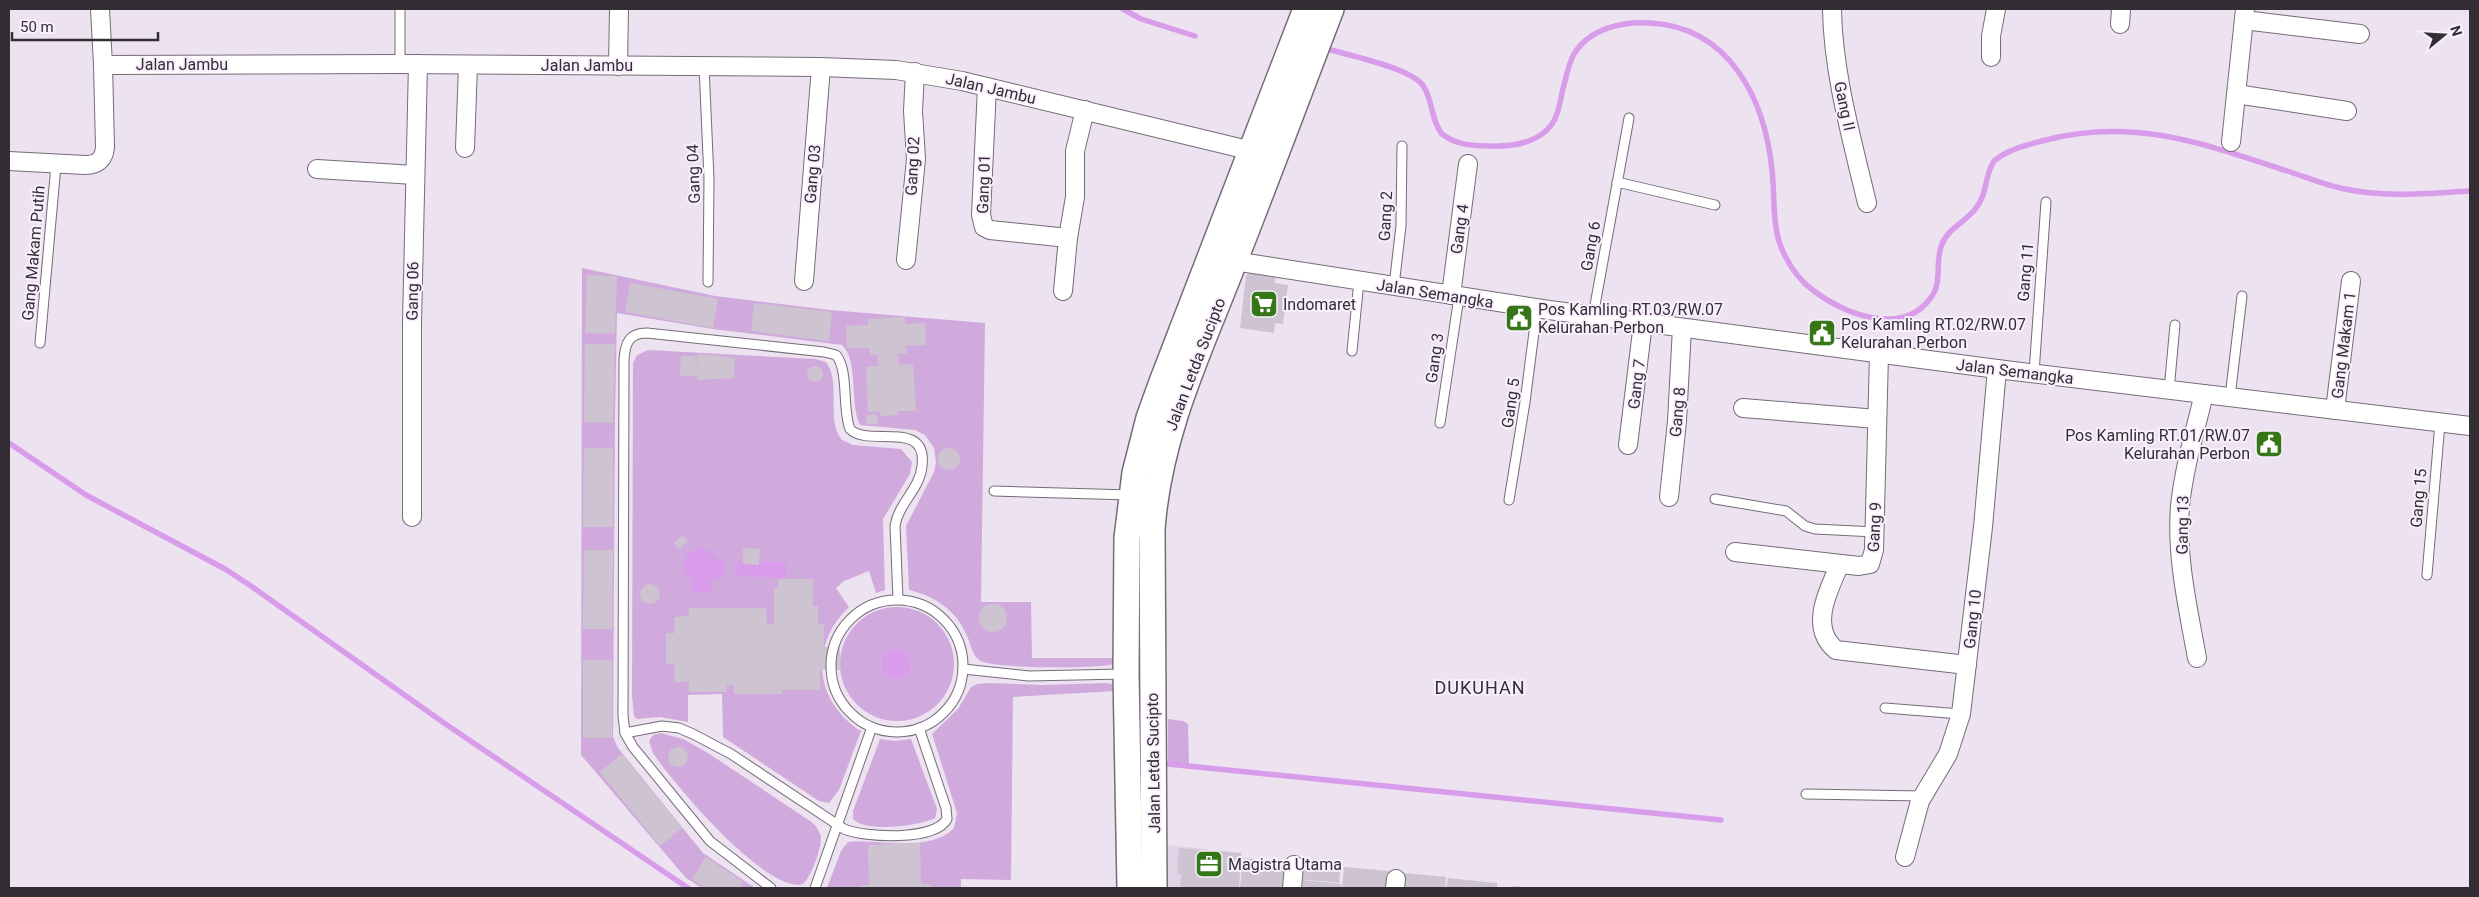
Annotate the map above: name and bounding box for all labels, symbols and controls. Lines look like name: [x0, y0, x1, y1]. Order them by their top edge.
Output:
scale bar: [12, 10, 159, 42]
north arrow: [2419, 10, 2469, 60]
text: 50 m: [20, 18, 54, 36]
text: N: [2447, 24, 2466, 38]
street label: Jalan Jambu: [136, 55, 228, 74]
street label: Jalan Jambu: [541, 56, 633, 75]
street label: Jalan Jambu: [944, 69, 1038, 108]
street label: Gang II: [1830, 80, 1859, 133]
street label: Gang 02: [901, 136, 924, 196]
street label: Gang 04: [683, 144, 704, 204]
street label: Gang 03: [800, 144, 825, 204]
street label: Gang 01: [973, 154, 994, 214]
street label: Gang Makam Putih: [18, 185, 49, 321]
street label: Gang 2: [1375, 190, 1396, 242]
street label: Gang 4: [1447, 203, 1472, 255]
street label: Gang 6: [1577, 220, 1604, 273]
street label: Gang 11: [2013, 242, 2038, 302]
street label: Gang 06: [402, 261, 423, 321]
street label: Jalan Semangka: [1375, 275, 1495, 312]
supermarket icon: Indomaret: [1249, 289, 1279, 319]
street label: Gang Makam 1: [2327, 290, 2359, 400]
street label: Jalan Letda Sucipto: [1161, 295, 1230, 433]
place label: Indomaret: [1283, 295, 1356, 314]
place label: Pos Kamling RT.03/RW.07 Kelurahan Perbon: [1538, 300, 1723, 337]
public building icon: Pos Kamling RT.03/RW.07 Kelurahan Perbon: [1504, 303, 1534, 333]
place label: Pos Kamling RT.02/RW.07 Kelurahan Perbon: [1841, 315, 2026, 352]
public building icon: Pos Kamling RT.02/RW.07 Kelurahan Perbon: [1807, 318, 1837, 348]
street label: Gang 3: [1422, 332, 1447, 384]
street label: Jalan Semangka: [1955, 355, 2075, 388]
street label: Gang 7: [1624, 358, 1649, 410]
street label: Gang 5: [1498, 377, 1523, 429]
street label: Gang 8: [1666, 386, 1689, 438]
place label: Pos Kamling RT.01/RW.07 Kelurahan Perbon: [2065, 426, 2250, 463]
public building icon: Pos Kamling RT.01/RW.07 Kelurahan Perbon: [2254, 429, 2284, 459]
street label: Gang 15: [2406, 468, 2431, 528]
street label: Gang 13: [2172, 495, 2193, 555]
street label: Gang 9: [1864, 501, 1885, 553]
street label: Gang 10: [1960, 589, 1985, 650]
district label: DUKUHAN: [1434, 677, 1526, 698]
street label: Jalan Letda Sucipto: [1143, 692, 1164, 834]
office icon: Magistra Utama: [1194, 849, 1224, 879]
place label: Magistra Utama: [1228, 855, 1342, 874]

